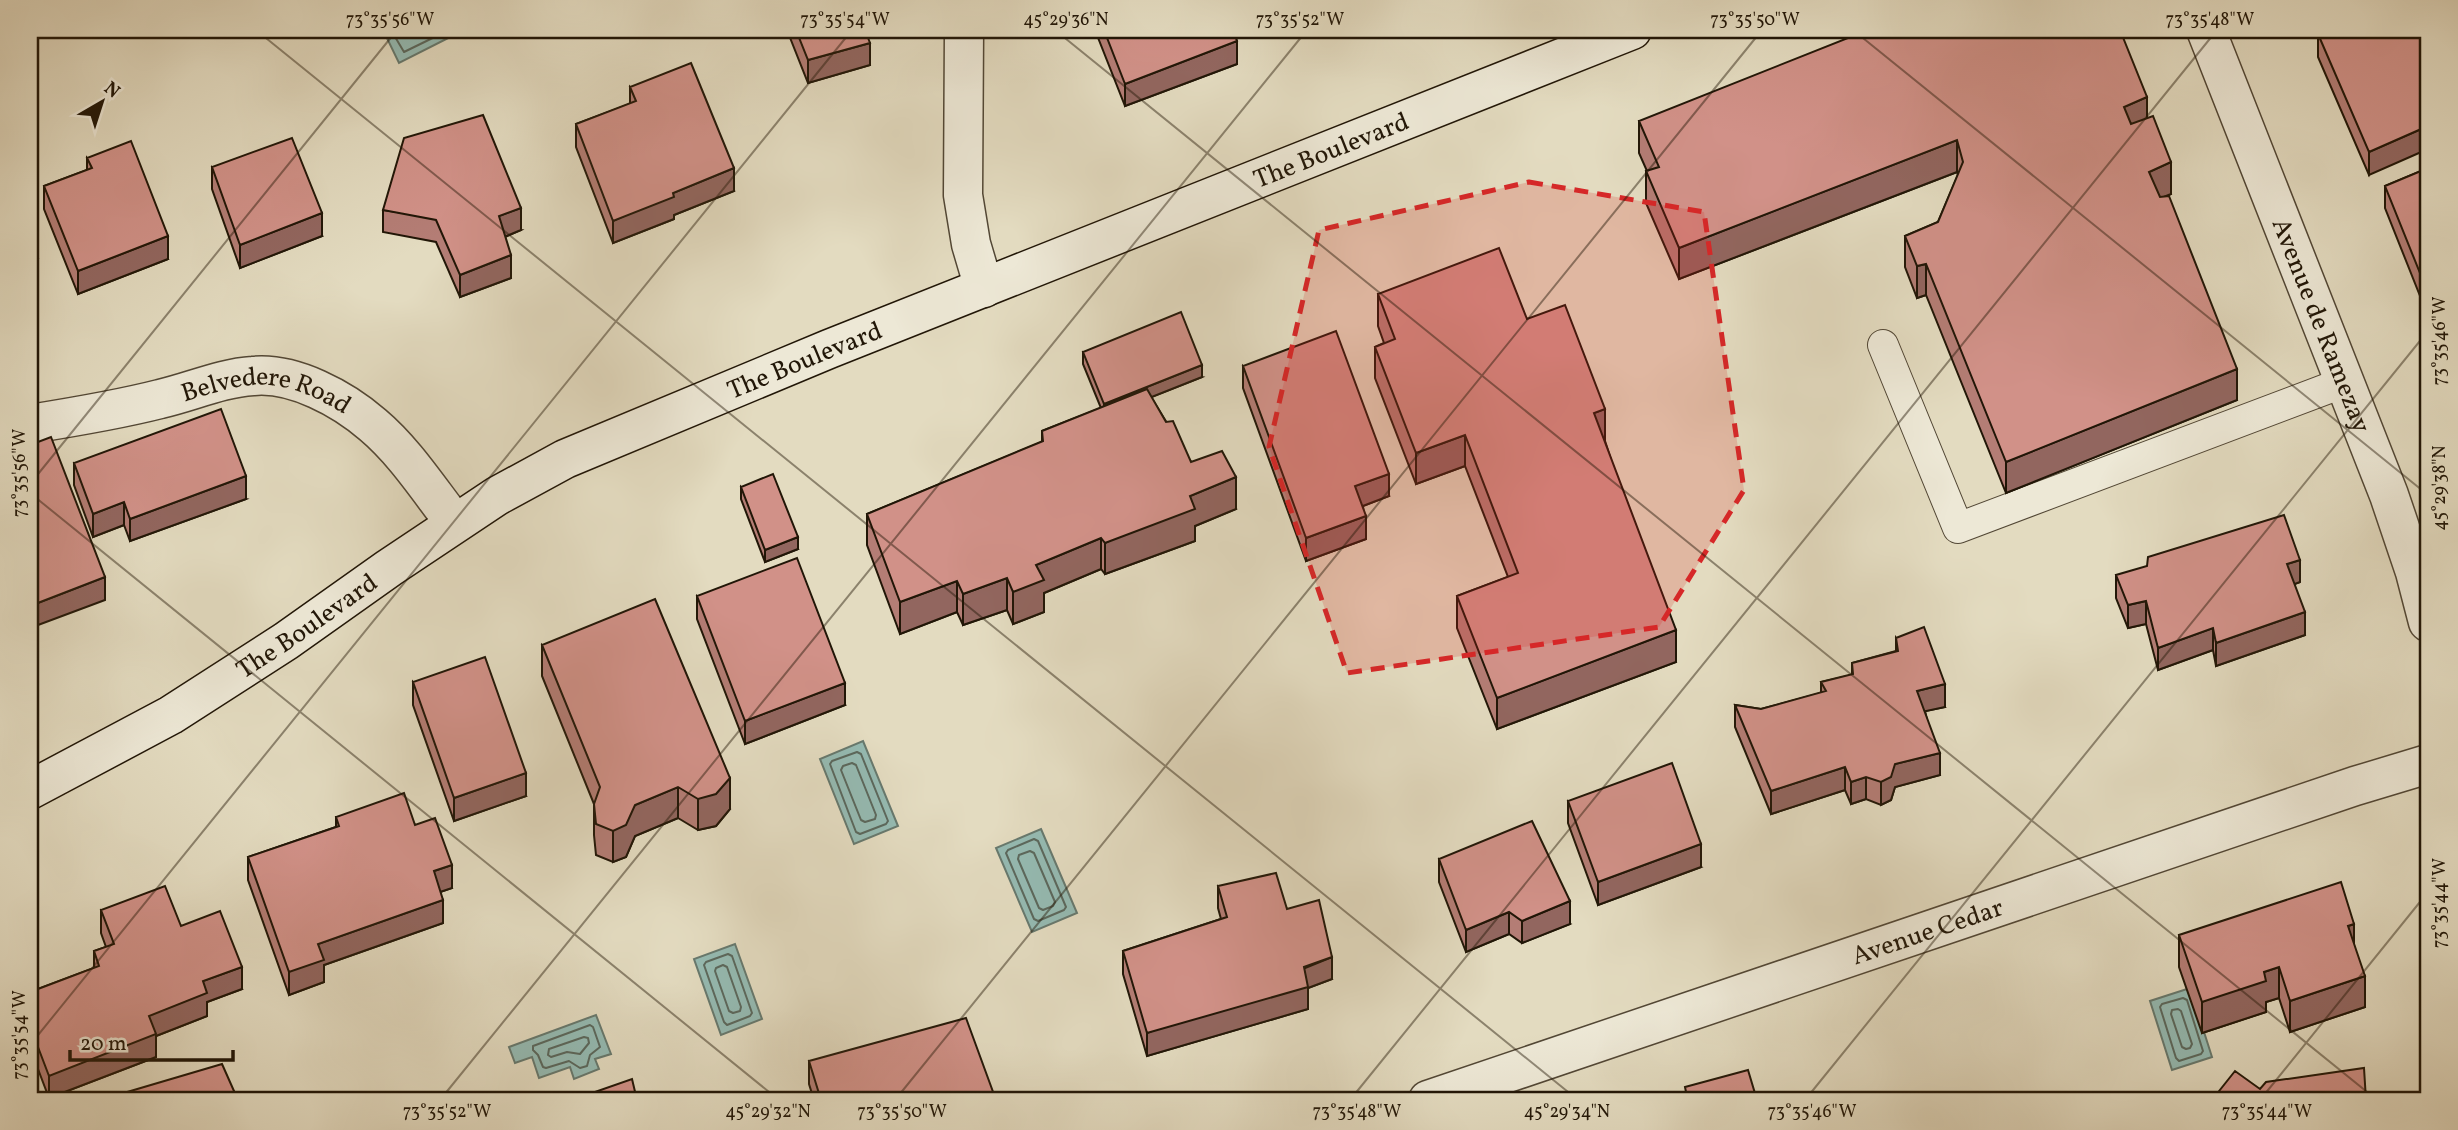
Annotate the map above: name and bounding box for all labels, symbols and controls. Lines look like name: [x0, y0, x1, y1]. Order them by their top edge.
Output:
text: 73°35'56"W: [346, 8, 434, 33]
text: 73°35'54"W: [800, 8, 890, 33]
text: 45°29'36"N: [1023, 8, 1109, 33]
text: 73°35'52"W: [1256, 8, 1344, 33]
text: 73°35'50"W: [1710, 8, 1800, 33]
text: 73°35'48"W: [2166, 8, 2254, 33]
north arrow: [66, 66, 136, 136]
text: N: [98, 76, 125, 105]
street label: The Boulevard: [1249, 104, 1415, 199]
street label: Avenue de Ramezay: [2262, 213, 2379, 438]
text: 73°35'46"W: [2428, 297, 2453, 385]
street label: The Boulevard: [722, 314, 888, 409]
street label: Belvedere Road: [177, 360, 358, 424]
text: 73°35'56"W: [8, 429, 33, 517]
text: 45°29'38"N: [2428, 445, 2453, 531]
street label: The Boulevard: [230, 566, 386, 689]
text: 73°35'44"W: [2428, 858, 2453, 948]
street label: Avenue Cedar: [1847, 890, 2009, 975]
text: 73°35'54"W: [8, 990, 33, 1080]
scale bar: [70, 1018, 233, 1062]
text: 20 m: [80, 1030, 126, 1059]
text: 73°35'52"W: [403, 1100, 491, 1125]
text: 45°29'32"N: [725, 1100, 811, 1125]
text: 73°35'50"W: [857, 1100, 947, 1125]
text: 73°35'48"W: [1313, 1100, 1401, 1125]
text: 45°29'34"N: [1524, 1100, 1610, 1125]
text: 73°35'46"W: [1768, 1100, 1856, 1125]
text: 73°35'44"W: [2222, 1100, 2312, 1125]

